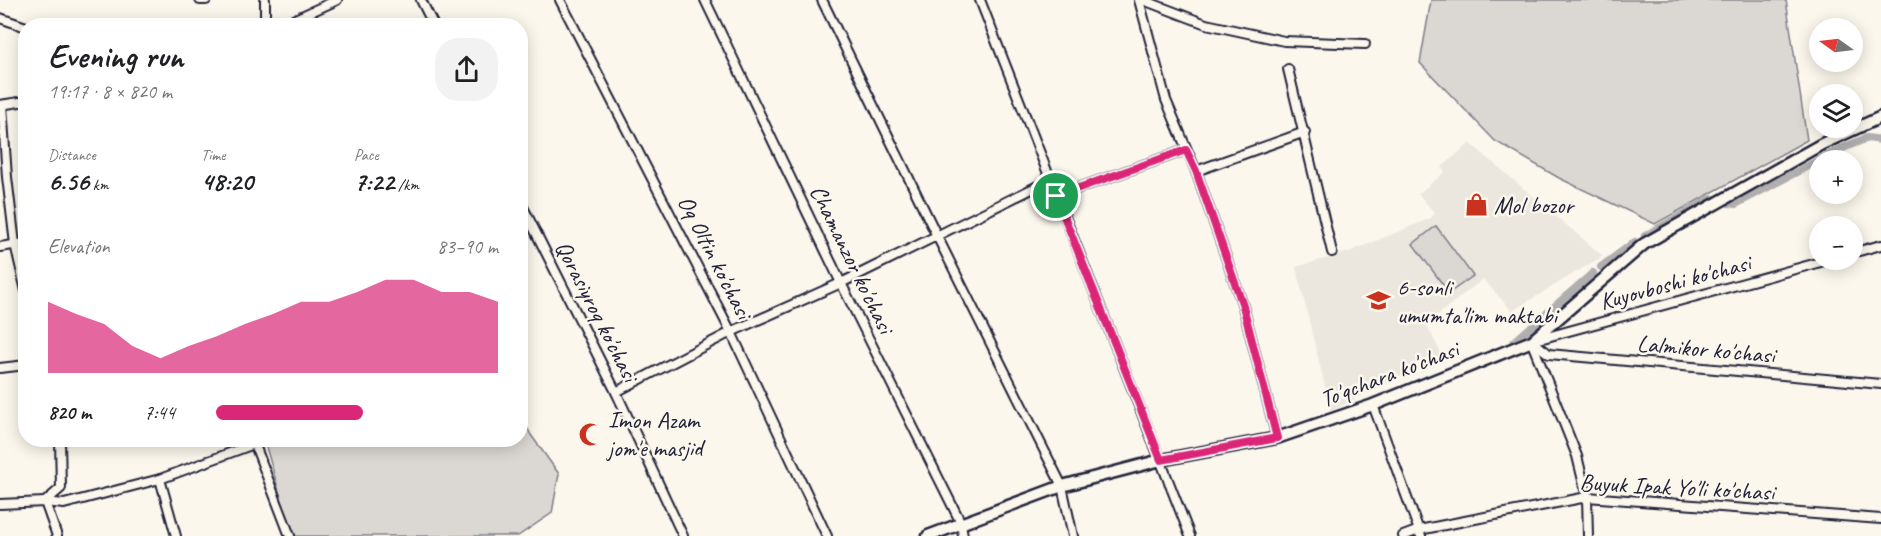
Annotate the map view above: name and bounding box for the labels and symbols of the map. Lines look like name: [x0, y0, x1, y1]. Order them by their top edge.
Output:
north arrow: [1809, 18, 1863, 72]
pin: [1030, 170, 1081, 221]
street label: Chamanzor ko'chasi: [803, 180, 902, 340]
street label: Oq Oltin ko'chasi: [671, 190, 760, 326]
place label: Mol bozor: [1494, 190, 1576, 220]
shop icon: Mol bozor: [1463, 192, 1489, 218]
street label: Qorasiyroq ko'chasi: [549, 235, 647, 389]
street label: Kuyovboshi ko'chasi: [1596, 247, 1756, 317]
place label: 6-sonli umumta'lim maktabi: [1397, 272, 1560, 330]
school or university icon: 6-sonli umumta'lim maktabi: [1366, 288, 1392, 314]
street label: Lalmikor ko'chasi: [1636, 328, 1779, 370]
street label: To'qchara ko'chasi: [1316, 333, 1465, 414]
place label: Imon Azam jom'e masjid: [606, 405, 706, 463]
mosque icon: Imon Azam jom'e masjid: [577, 421, 603, 447]
street label: Buyuk Ipak Yo'li ko'chasi: [1579, 467, 1778, 507]

